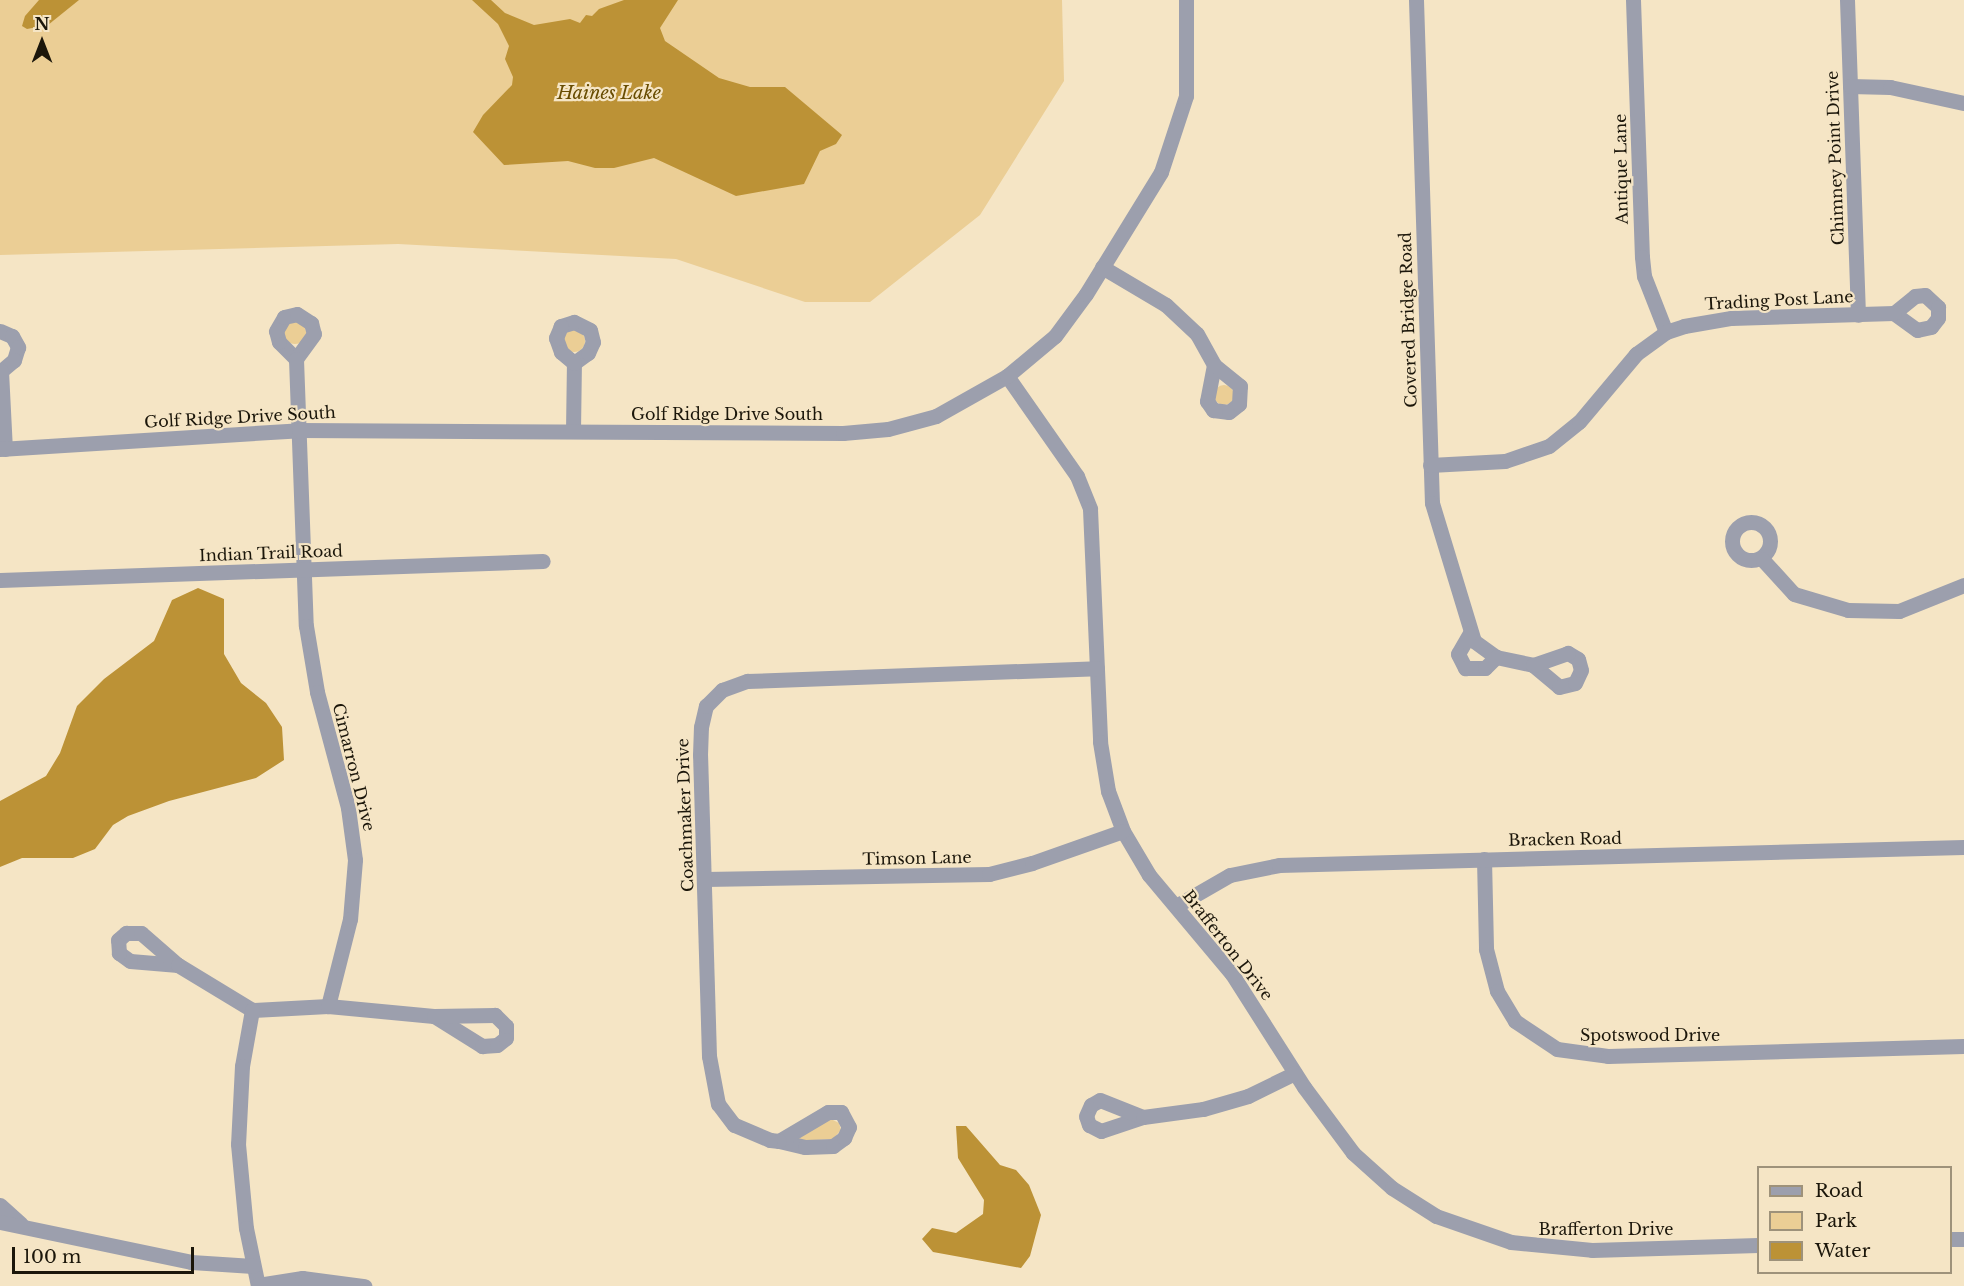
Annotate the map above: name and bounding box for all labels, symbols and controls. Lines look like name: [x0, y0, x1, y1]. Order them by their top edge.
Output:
north arrow: [12, 12, 72, 72]
text: N: [34, 14, 50, 34]
street label: Chimney Point Drive: [1822, 70, 1848, 246]
water label: Haines Lake: [557, 82, 661, 104]
street label: Antique Lane: [1610, 114, 1632, 224]
street label: Covered Bridge Road: [1395, 232, 1421, 408]
street label: Trading Post Lane: [1704, 287, 1854, 313]
street label: Golf Ridge Drive South: [144, 402, 336, 432]
street label: Golf Ridge Drive South: [631, 404, 823, 424]
street label: Indian Trail Road: [199, 541, 343, 565]
street label: Cimarron Drive: [329, 701, 379, 833]
street label: Coachmaker Drive: [673, 738, 697, 892]
street label: Bracken Road: [1508, 828, 1622, 850]
street label: Timson Lane: [862, 847, 972, 869]
street label: Brafferton Drive: [1179, 886, 1277, 1004]
street label: Spotswood Drive: [1580, 1025, 1720, 1045]
legend: [1757, 1166, 1952, 1274]
text: Road: [1815, 1180, 1863, 1202]
text: Park: [1815, 1210, 1857, 1232]
street label: Brafferton Drive: [1539, 1219, 1673, 1239]
scale bar: [15, 1235, 196, 1273]
text: Water: [1815, 1240, 1870, 1262]
text: 100 m: [23, 1246, 81, 1268]

